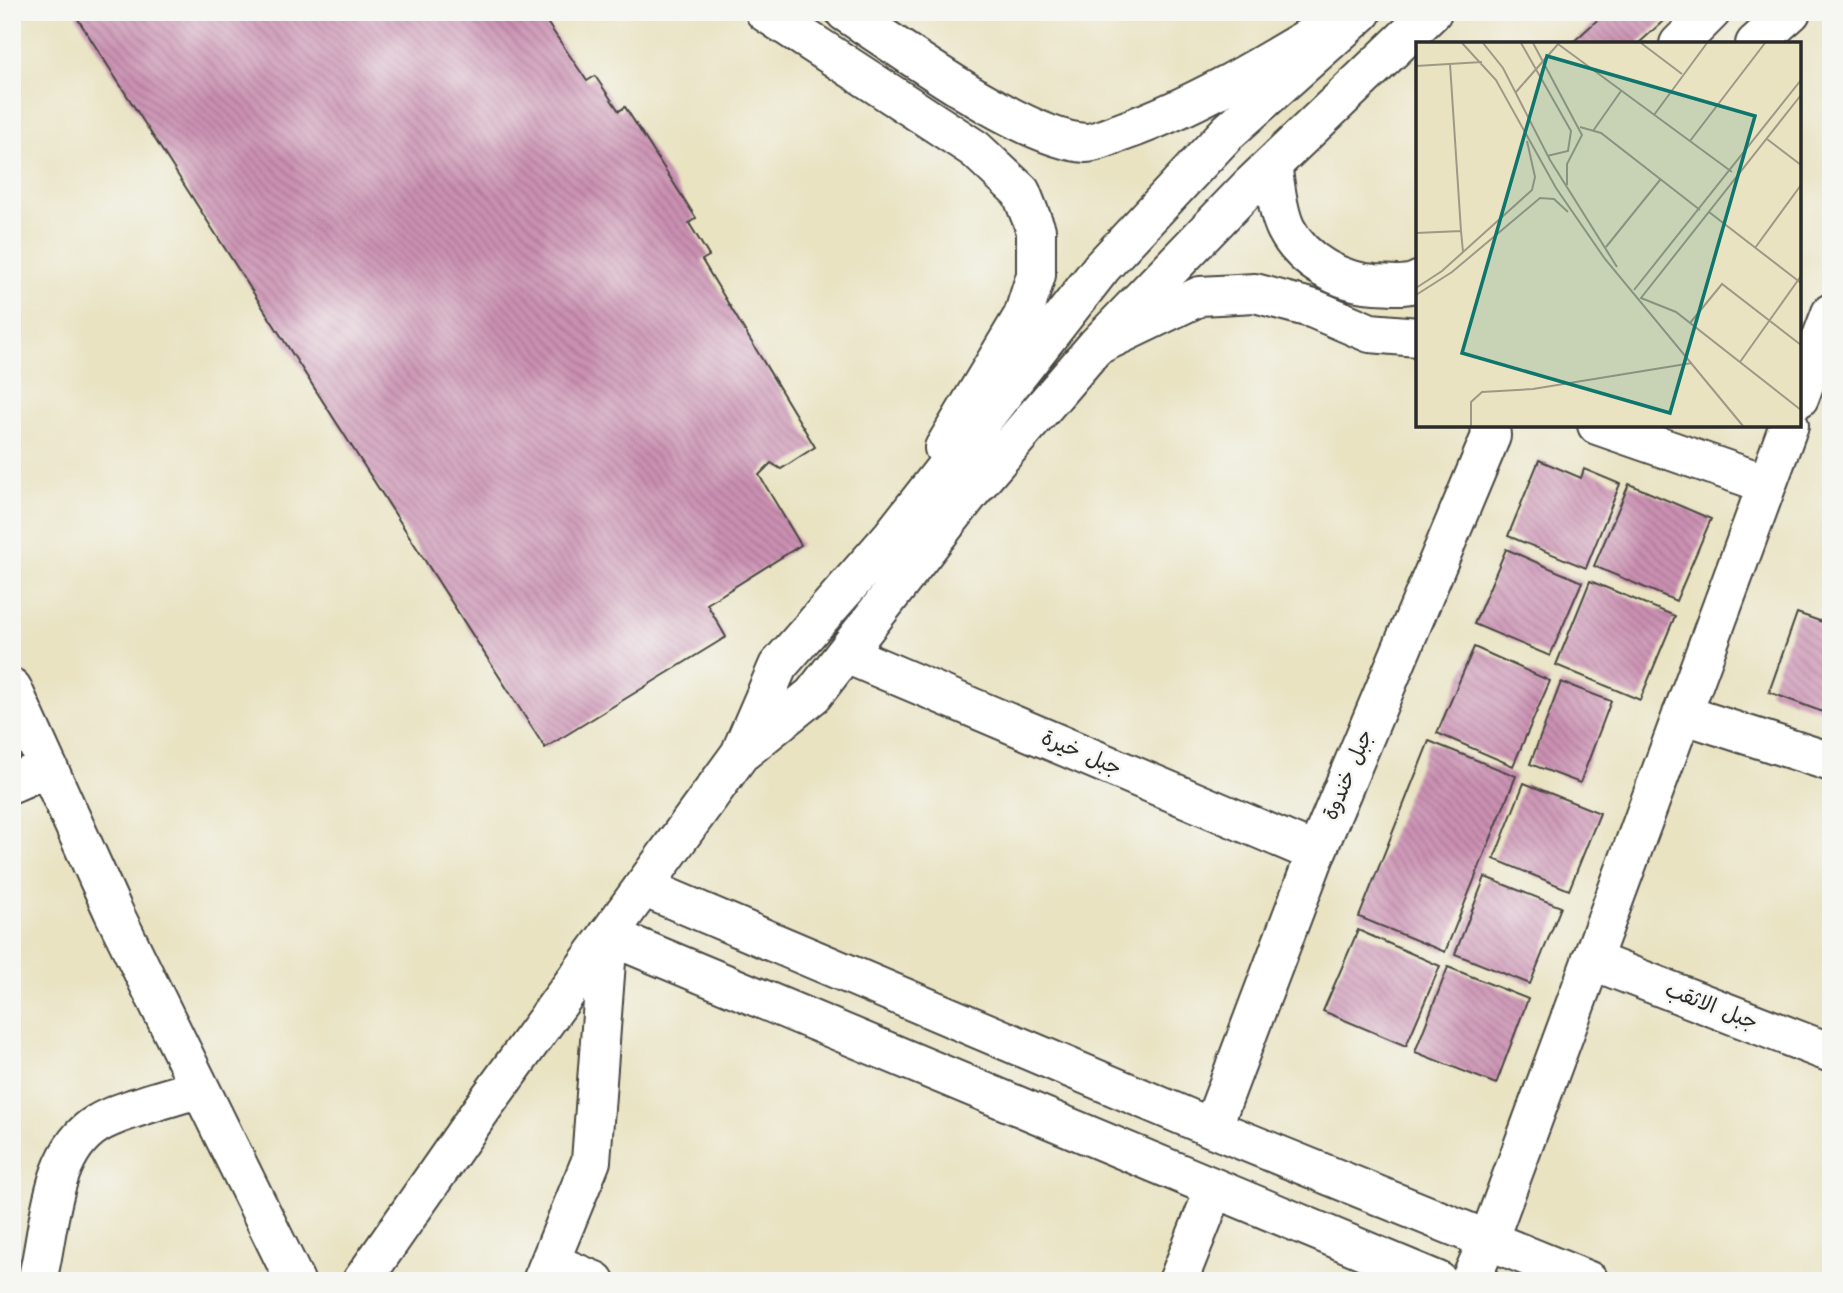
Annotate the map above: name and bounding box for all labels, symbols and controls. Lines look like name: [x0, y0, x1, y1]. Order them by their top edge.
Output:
inset map: [1416, 42, 1801, 427]
street label: جبل خيرة: [1036, 722, 1126, 786]
street label: جبل خندوة: [1315, 724, 1383, 826]
street label: جبل الاثقب: [1660, 974, 1762, 1040]

